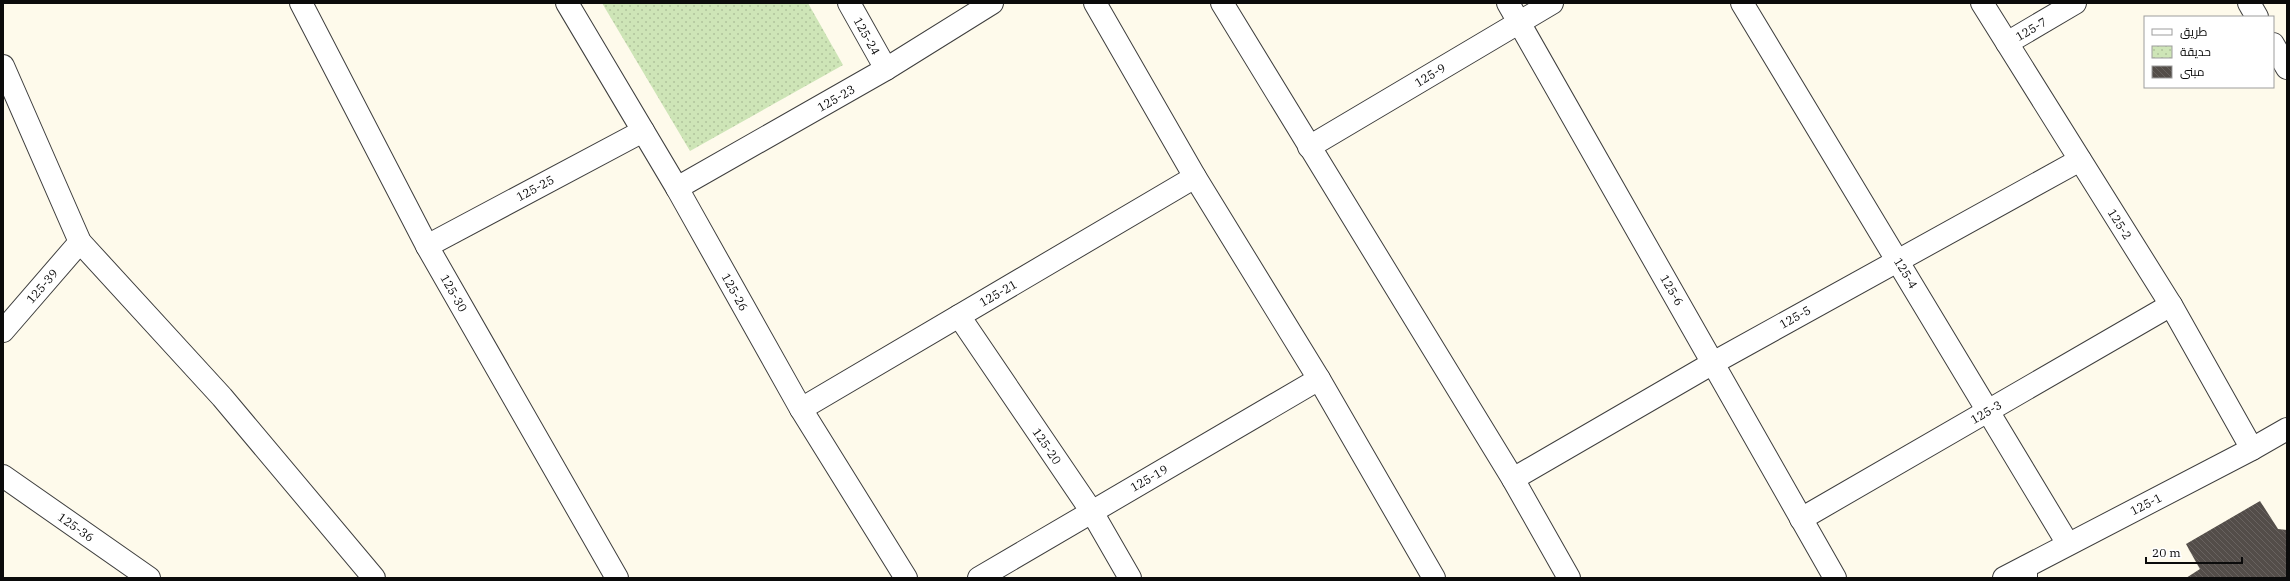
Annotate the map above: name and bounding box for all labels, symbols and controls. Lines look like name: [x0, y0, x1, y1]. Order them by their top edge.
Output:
street label: 125-7: [2013, 14, 2049, 44]
street label: 125-24: [851, 15, 883, 57]
legend: [2144, 16, 2274, 88]
text: طريق: [2180, 24, 2208, 39]
text: حديقة: [2180, 44, 2211, 59]
street label: 125-9: [1412, 60, 1448, 90]
text: مبنى: [2180, 64, 2205, 79]
street label: 125-23: [815, 81, 857, 115]
street label: 125-25: [514, 172, 556, 204]
street label: 125-2: [2105, 206, 2135, 242]
street label: 125-4: [1891, 255, 1921, 291]
street label: 125-39: [23, 266, 61, 306]
street label: 125-26: [719, 271, 751, 313]
street label: 125-30: [437, 272, 471, 314]
street label: 125-6: [1657, 272, 1687, 308]
street label: 125-21: [977, 276, 1019, 310]
street label: 125-5: [1777, 302, 1813, 332]
street label: 125-3: [1968, 397, 2004, 427]
street label: 125-20: [1029, 425, 1065, 467]
street label: 125-19: [1128, 461, 1170, 495]
street label: 125-1: [2128, 490, 2164, 518]
street label: 125-36: [55, 509, 97, 545]
scale bar: [2146, 539, 2242, 565]
text: 20 m: [2152, 545, 2181, 560]

